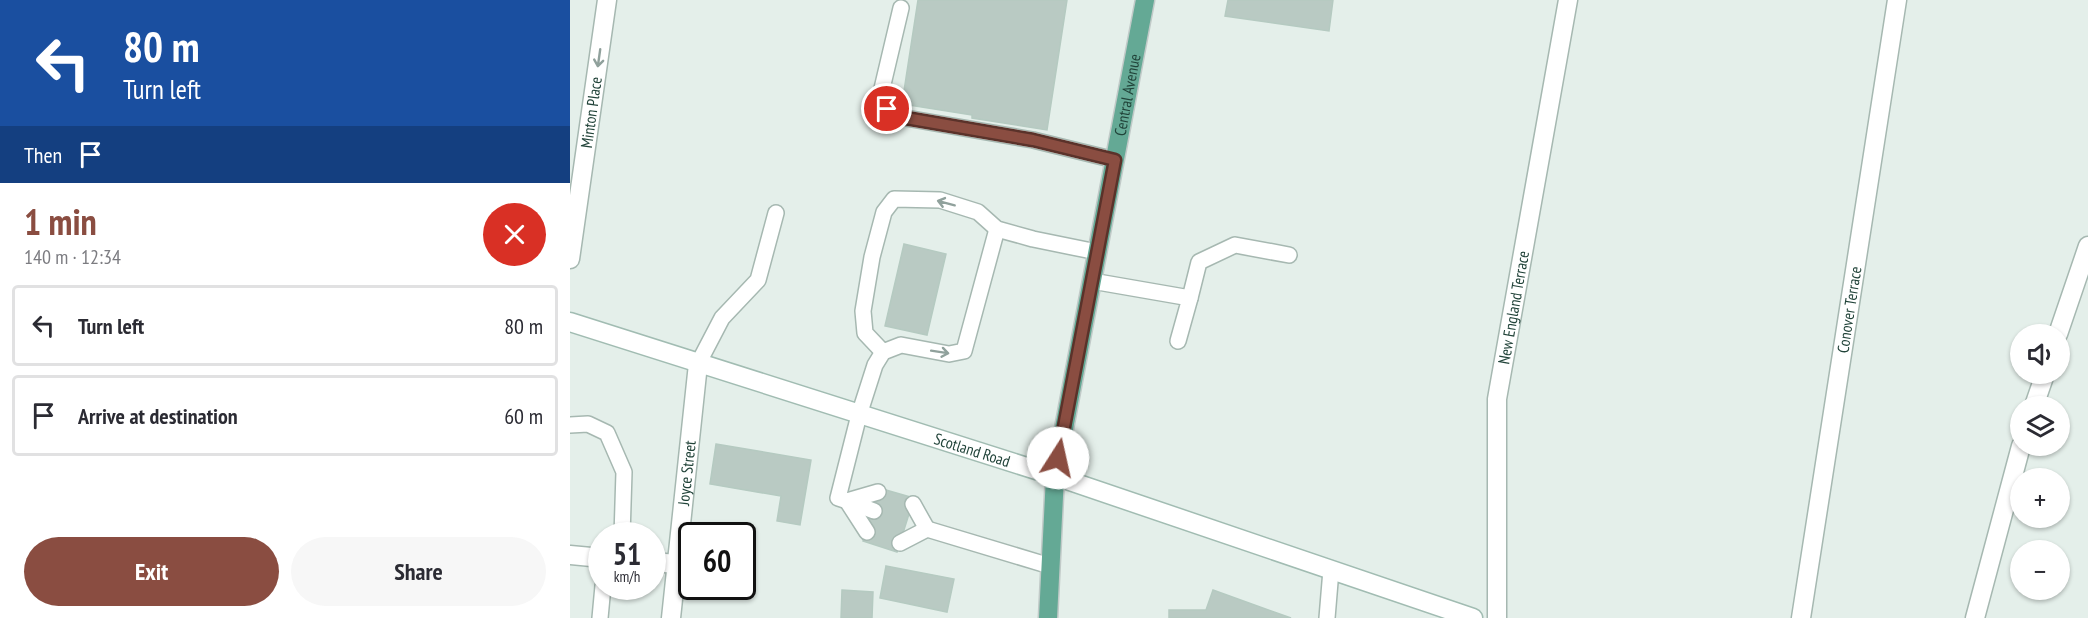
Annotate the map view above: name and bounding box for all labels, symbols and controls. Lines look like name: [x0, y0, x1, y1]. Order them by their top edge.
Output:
text: 80 m: [123, 19, 200, 74]
icon: left: [24, 24, 102, 102]
one-way arrow: [593, 48, 604, 67]
street label: Central Avenue: [1110, 52, 1145, 138]
text: Turn left: [123, 72, 201, 106]
street label: Minton Place: [576, 76, 606, 149]
pin: [861, 83, 912, 134]
icon: arrive: [870, 92, 903, 125]
icon: arrive: [74, 138, 107, 171]
text: Then: [24, 141, 62, 169]
one-way arrow: [937, 196, 956, 208]
text: 1 min: [24, 198, 97, 245]
button: close: [483, 203, 546, 266]
text: 140 m · 12:34: [24, 244, 121, 270]
street label: New England Terrace: [1493, 249, 1533, 366]
street label: Conover Terrace: [1832, 265, 1865, 354]
icon: left: [27, 309, 60, 342]
text: Turn left: [78, 312, 144, 340]
text: 80 m: [504, 312, 543, 340]
map controls: [2010, 324, 2070, 600]
button: sound: [2010, 324, 2070, 384]
one-way arrow: [930, 347, 949, 358]
button: layers: [2010, 396, 2070, 456]
icon: arrive: [27, 399, 60, 432]
text: Arrive at destination: [78, 402, 238, 430]
text: 60 m: [504, 402, 543, 430]
position arrow: [1026, 426, 1090, 490]
street label: Scotland Road: [932, 428, 1013, 471]
street label: Joyce Street: [673, 439, 700, 507]
button: +: [2010, 468, 2070, 528]
speed limit sign: 60: [678, 522, 756, 600]
text: 51: [613, 534, 641, 573]
button: Exit: [24, 537, 279, 606]
button: Share: [291, 537, 546, 606]
button: −: [2010, 540, 2070, 600]
text: km/h: [614, 567, 640, 586]

